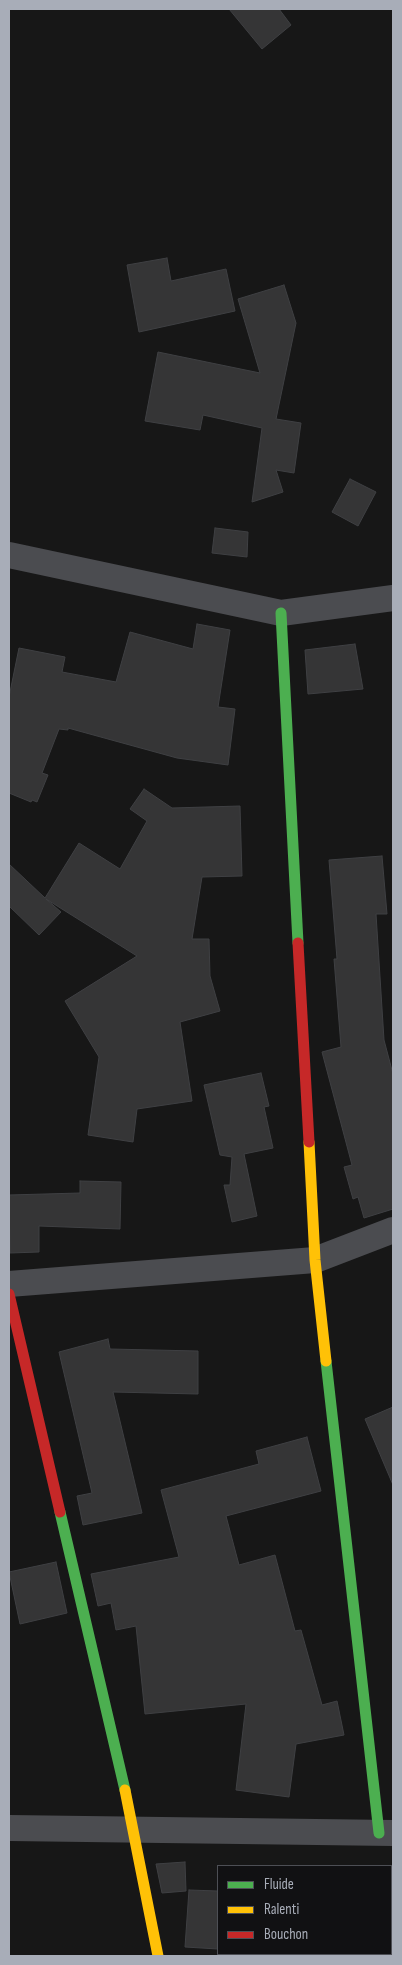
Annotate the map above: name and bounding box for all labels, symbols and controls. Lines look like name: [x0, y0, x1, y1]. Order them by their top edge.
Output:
legend: [217, 1865, 392, 1955]
text: Fluide: [264, 1875, 294, 1894]
text: Ralenti: [264, 1900, 299, 1919]
text: Bouchon: [264, 1925, 308, 1944]

